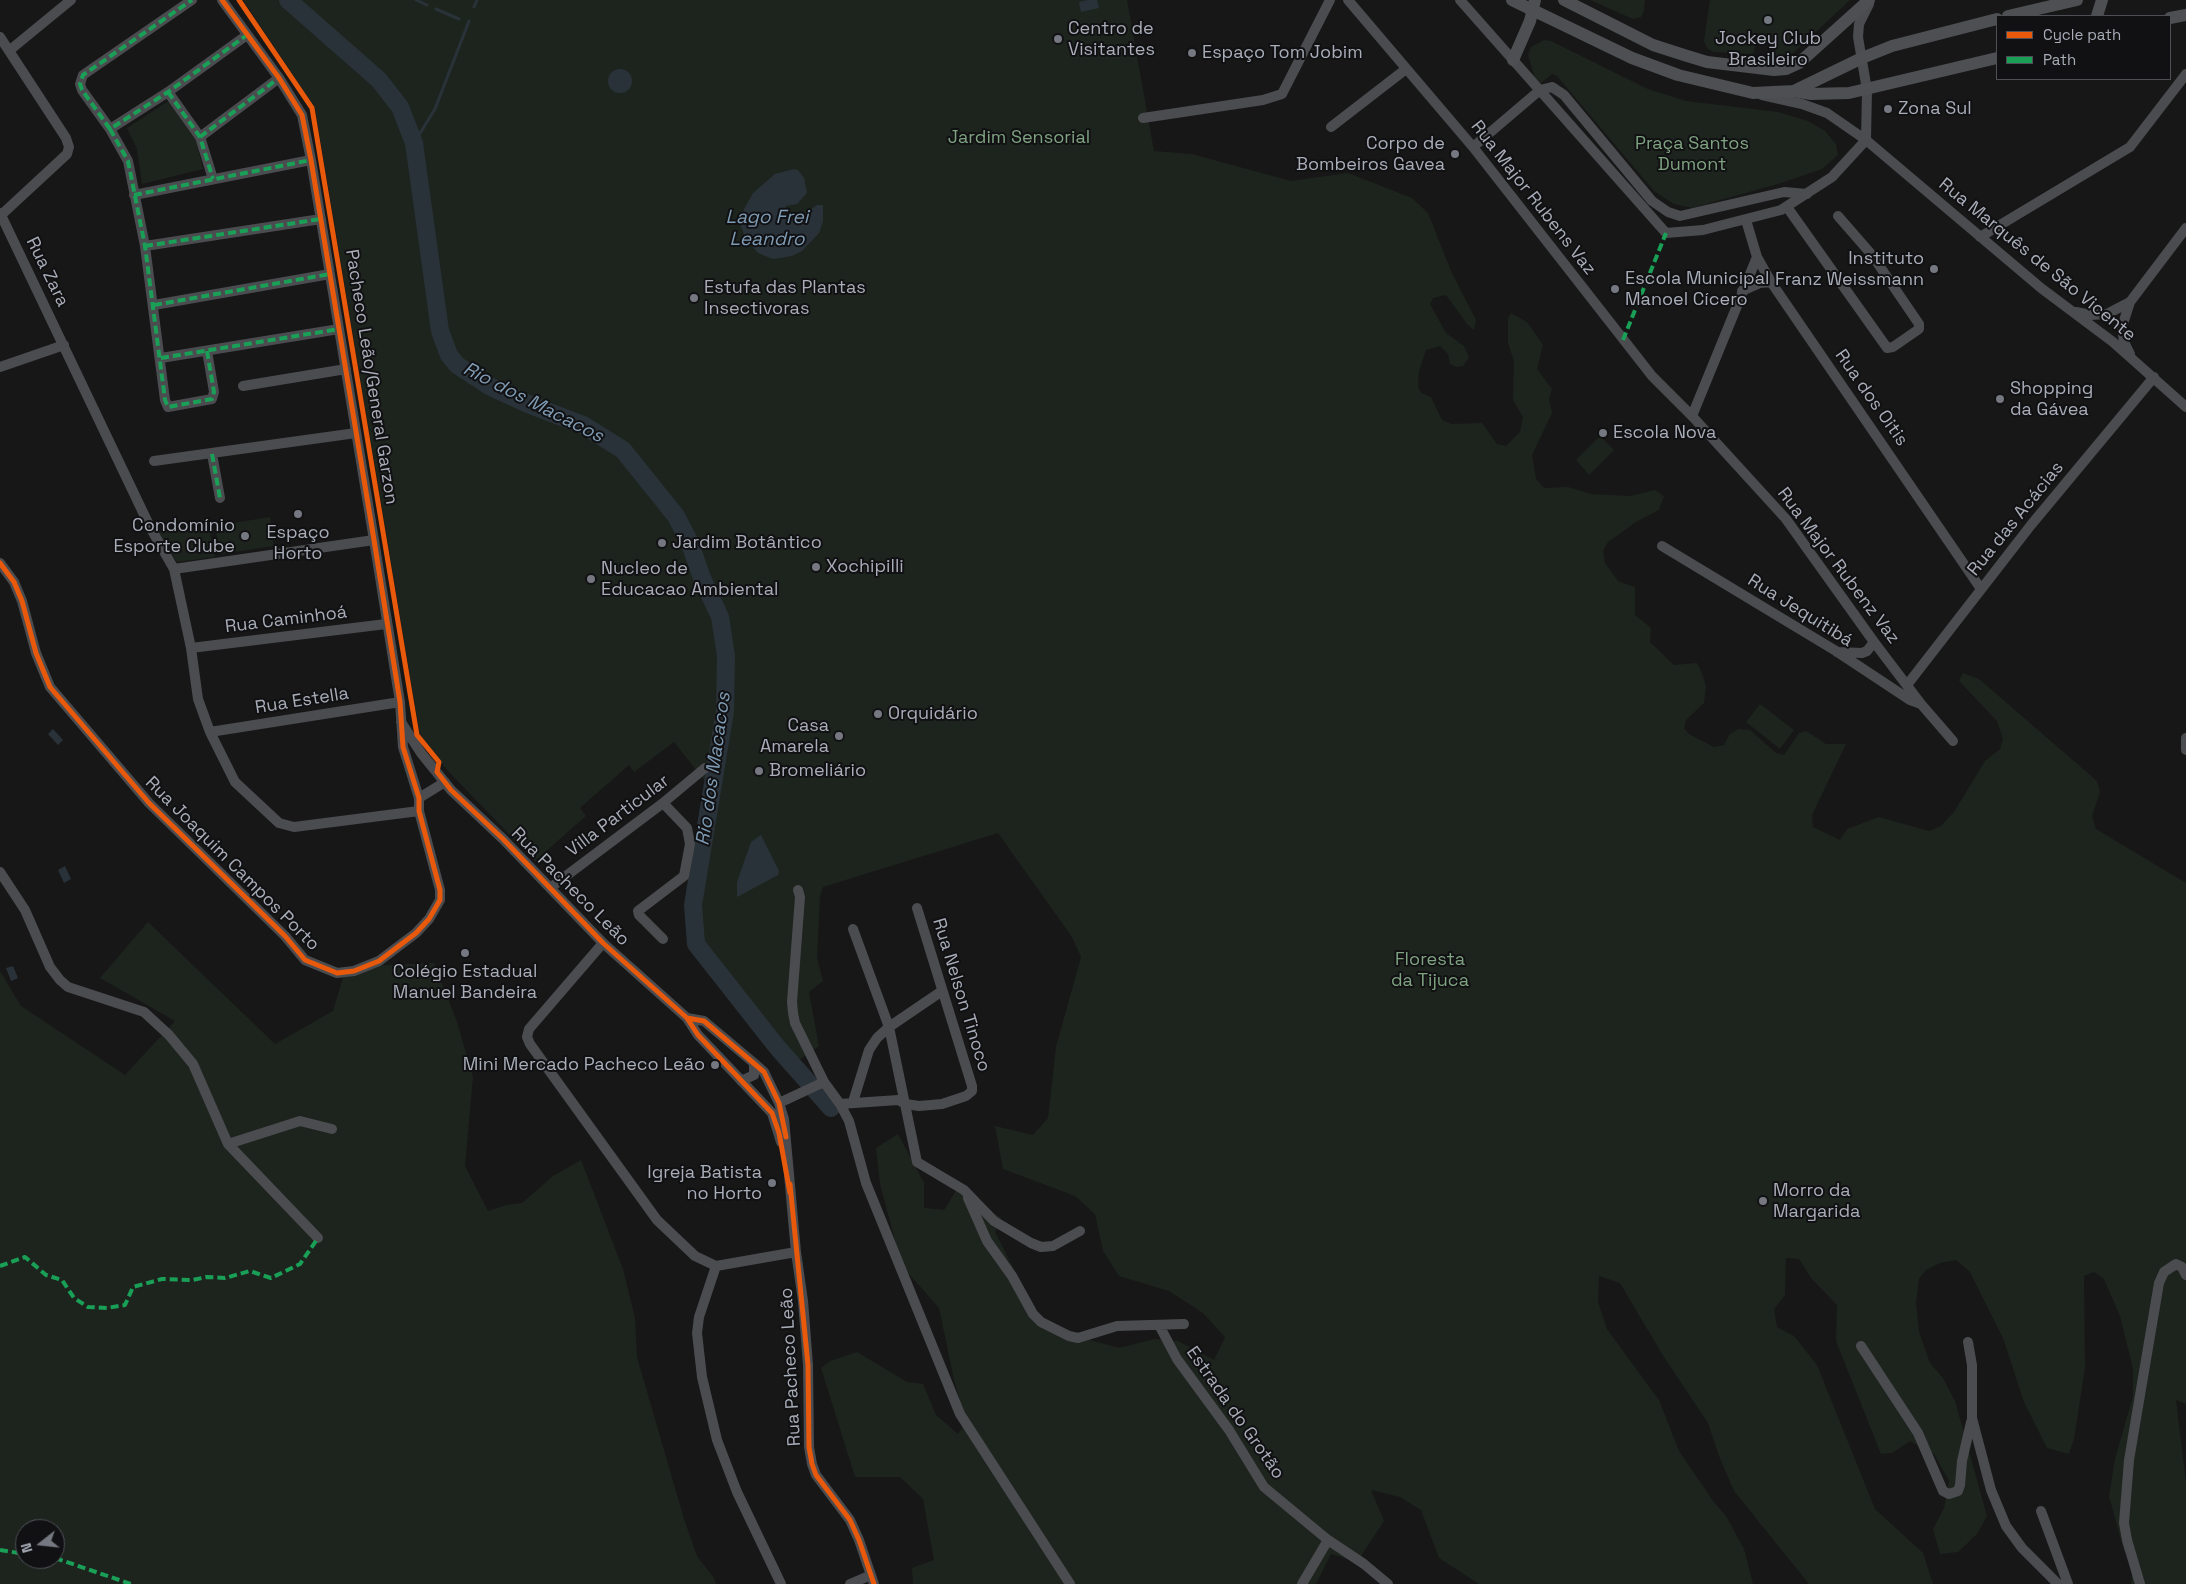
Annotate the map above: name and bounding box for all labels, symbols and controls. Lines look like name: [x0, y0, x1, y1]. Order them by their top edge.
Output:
marker: Jockey Club Brasileiro: [1762, 14, 1774, 26]
legend: [1996, 15, 2171, 80]
place label: Centro de Visitantes: [1068, 18, 1155, 60]
text: Cycle path: [2043, 25, 2121, 44]
place label: Jockey Club Brasileiro: [1715, 28, 1821, 70]
marker: Centro de Visitantes: [1052, 33, 1064, 45]
place label: Espaço Tom Jobim: [1202, 42, 1363, 64]
marker: Espaço Tom Jobim: [1186, 47, 1198, 59]
text: Path: [2043, 50, 2076, 69]
place label: Zona Sul: [1898, 98, 1972, 120]
marker: Zona Sul: [1882, 103, 1894, 115]
street label: Rua Major Rubens Vaz: [1466, 116, 1600, 280]
park label: Jardim Sensorial: [948, 127, 1090, 149]
place label: Corpo de Bombeiros Gavea: [1296, 133, 1445, 176]
park label: Praça Santos Dumont: [1635, 133, 1749, 176]
marker: Corpo de Bombeiros Gavea: [1449, 148, 1461, 160]
street label: Rua Marquês de São Vicente: [1934, 174, 2140, 346]
water label: Lago Frei Leandro: [726, 207, 808, 251]
street label: Rua Zara: [21, 234, 73, 310]
street label: Pacheco Leão/General Garzon: [340, 248, 402, 506]
place label: Instituto Franz Weissmann: [1775, 248, 1924, 290]
marker: Instituto Franz Weissmann: [1928, 263, 1940, 275]
place label: Escola Municipal Manoel Cícero: [1625, 268, 1769, 310]
place label: Estufa das Plantas Insectivoras: [704, 277, 866, 320]
marker: Escola Municipal Manoel Cícero: [1609, 283, 1621, 295]
marker: Estufa das Plantas Insectivoras: [688, 292, 700, 304]
street label: Rua dos Oitis: [1830, 346, 1912, 450]
water label: Rio dos Macacos: [459, 358, 607, 448]
place label: Shopping da Gávea: [2010, 378, 2093, 420]
marker: Shopping da Gávea: [1994, 393, 2006, 405]
place label: Escola Nova: [1613, 422, 1716, 444]
marker: Escola Nova: [1597, 427, 1609, 439]
street label: Rua das Acácias: [1963, 458, 2069, 580]
street label: Rua Major Rubenz Vaz: [1772, 484, 1904, 648]
marker: Espaço Horto: [292, 508, 304, 520]
place label: Condomínio Esporte Clube: [113, 515, 235, 558]
place label: Espaço Horto: [266, 522, 330, 564]
marker: Condomínio Esporte Clube: [239, 530, 251, 542]
place label: Jardim Botântico: [672, 532, 822, 554]
marker: Jardim Botântico: [656, 537, 668, 549]
place label: Xochipilli: [826, 556, 904, 578]
place label: Nucleo de Educacao Ambiental: [601, 558, 778, 600]
marker: Xochipilli: [810, 561, 822, 573]
street label: Rua Jequitibá: [1743, 570, 1857, 652]
marker: Nucleo de Educacao Ambiental: [585, 573, 597, 585]
street label: Rua Caminhoá: [224, 602, 348, 638]
street label: Rua Estella: [254, 683, 350, 719]
water label: Rio dos Macacos: [692, 691, 736, 847]
place label: Orquidário: [888, 703, 978, 725]
marker: Orquidário: [872, 708, 884, 720]
place label: Casa Amarela: [760, 715, 829, 758]
marker: Casa Amarela: [833, 730, 845, 742]
place label: Bromeliário: [769, 760, 866, 782]
marker: Bromeliário: [753, 765, 765, 777]
street label: Villa Particular: [562, 770, 674, 862]
street label: Rua Joaquim Campos Porto: [140, 772, 324, 956]
street label: Rua Pacheco Leão: [506, 823, 634, 951]
street label: Rua Nelson Tinoco: [927, 916, 995, 1074]
marker: Colégio Estadual Manuel Bandeira: [459, 947, 471, 959]
park label: Floresta da Tijuca: [1391, 949, 1469, 992]
place label: Colégio Estadual Manuel Bandeira: [393, 961, 537, 1004]
place label: Mini Mercado Pacheco Leão: [463, 1054, 705, 1076]
marker: Mini Mercado Pacheco Leão: [709, 1059, 721, 1071]
place label: Igreja Batista no Horto: [647, 1162, 762, 1204]
marker: Igreja Batista no Horto: [766, 1177, 778, 1189]
place label: Morro da Margarida: [1773, 1180, 1860, 1222]
marker: Morro da Margarida: [1757, 1195, 1769, 1207]
street label: Rua Pacheco Leão: [776, 1287, 806, 1447]
street label: Estrada do Grotão: [1181, 1343, 1289, 1483]
north arrow: [15, 1519, 65, 1569]
text: N: [17, 1541, 36, 1555]

